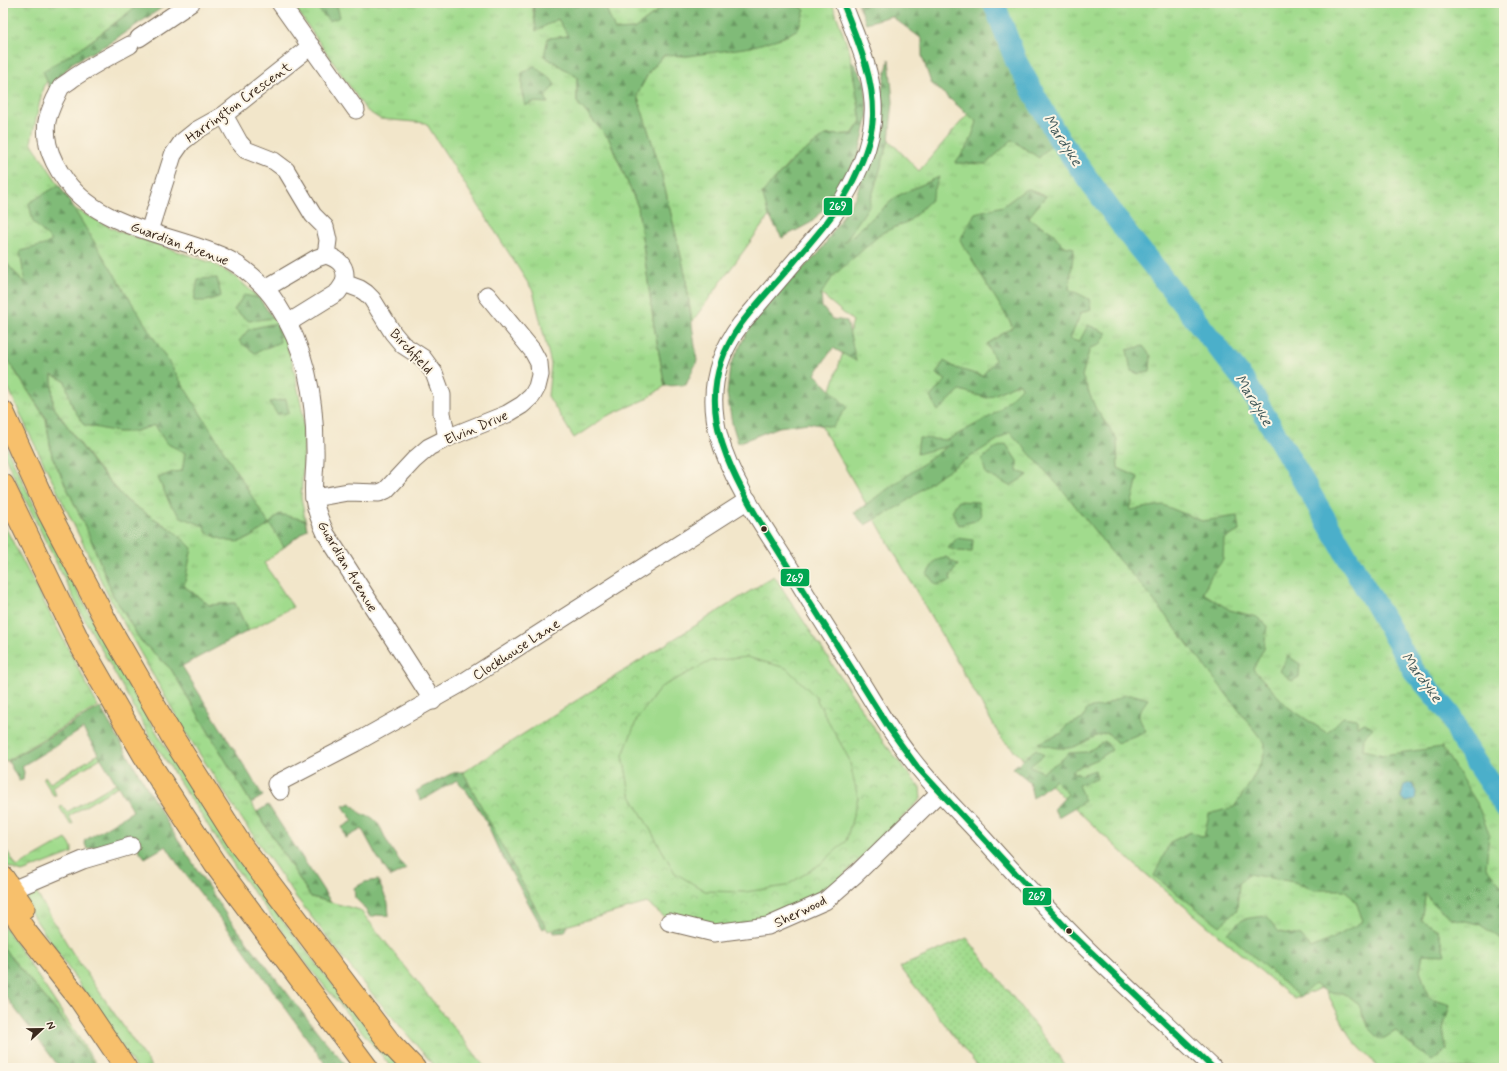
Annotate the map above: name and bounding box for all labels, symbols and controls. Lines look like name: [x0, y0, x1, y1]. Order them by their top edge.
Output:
street label: Harrington Crescent: [182, 58, 297, 149]
water label: Mardyke: [1038, 111, 1087, 171]
line badge: 269: [823, 197, 853, 216]
text: 269: [829, 200, 847, 214]
street label: Guardian Avenue: [128, 218, 231, 270]
street label: Birchfield: [386, 325, 437, 378]
water label: Mardyke: [1229, 371, 1277, 431]
street label: Elvin Drive: [442, 406, 511, 449]
street label: Guardian Avenue: [313, 518, 381, 615]
unlabelled marker: [759, 524, 769, 534]
line badge: 269: [780, 568, 810, 587]
text: 269: [786, 572, 804, 586]
street label: Clockhouse Lane: [469, 615, 564, 685]
water label: Mardyke: [1396, 648, 1447, 707]
line badge: 269: [1022, 887, 1052, 906]
text: 269: [1028, 890, 1046, 904]
street label: Sherwood: [771, 892, 830, 932]
unlabelled marker: [1064, 926, 1074, 936]
north arrow: [22, 1009, 62, 1049]
text: N: [42, 1020, 58, 1032]

